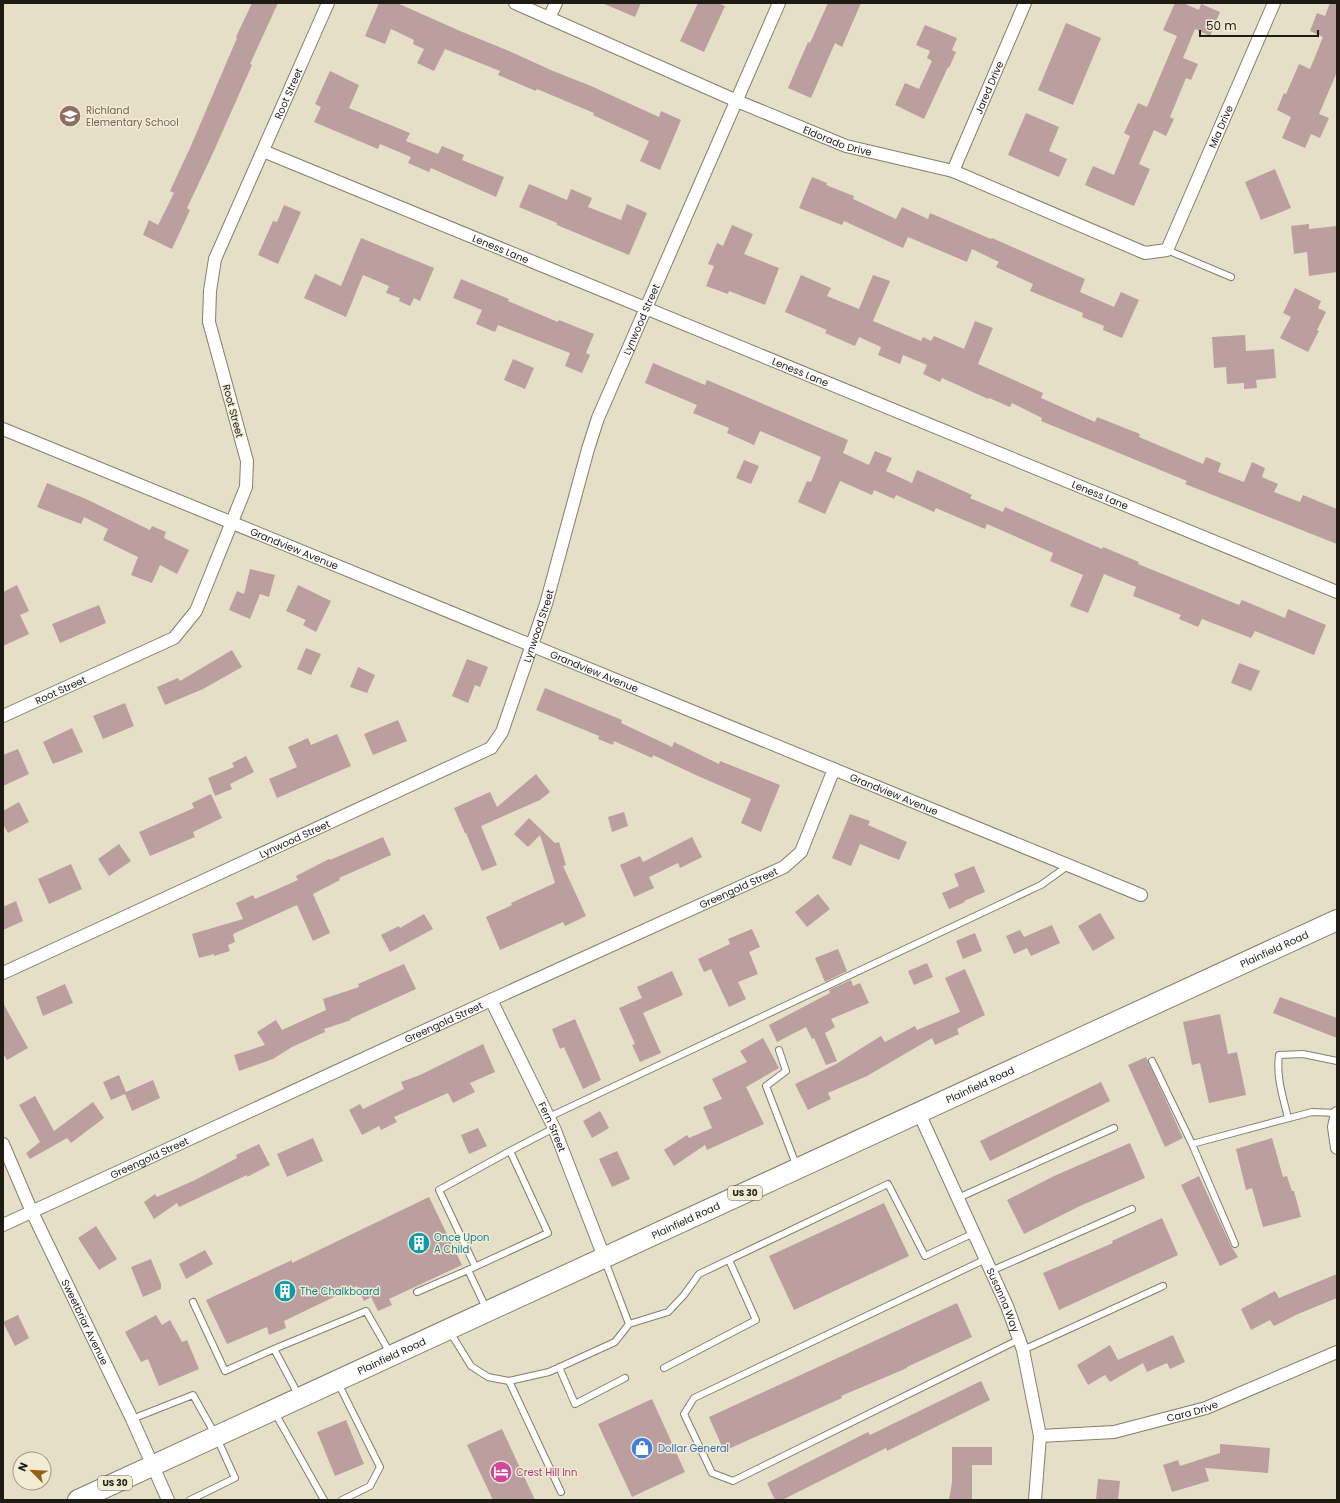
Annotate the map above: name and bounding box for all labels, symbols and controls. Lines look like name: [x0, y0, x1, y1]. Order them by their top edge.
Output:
scale bar: [1200, 12, 1318, 38]
text: 50 m: [1206, 17, 1237, 34]
street label: Jared Drive: [971, 58, 1007, 116]
street label: Root Street: [270, 65, 306, 121]
school or university icon: Richland Elementary School: [57, 103, 83, 129]
place label: Richland Elementary School: [86, 103, 179, 130]
street label: Mia Drive: [1205, 103, 1236, 150]
street label: Eldorado Drive: [801, 122, 874, 159]
street label: Leness Lane: [470, 230, 531, 267]
street label: Lynwood Street: [619, 281, 663, 357]
street label: Leness Lane: [770, 353, 831, 390]
street label: Root Street: [219, 383, 247, 440]
street label: Leness Lane: [1070, 476, 1131, 513]
street label: Grandview Avenue: [248, 524, 341, 573]
street label: Lynwood Street: [519, 587, 557, 664]
street label: Grandview Avenue: [548, 646, 641, 696]
street label: Root Street: [32, 672, 89, 708]
street label: Grandview Avenue: [848, 769, 941, 819]
street label: Lynwood Street: [257, 816, 333, 861]
street label: Greengold Street: [697, 863, 780, 912]
street label: Plainfield Road: [1238, 927, 1311, 971]
street label: Greengold Street: [402, 997, 485, 1046]
street label: Plainfield Road: [943, 1062, 1017, 1107]
street label: Fern Street: [535, 1099, 570, 1154]
street label: Greengold Street: [108, 1133, 191, 1182]
road number: US 30: [728, 1186, 762, 1200]
street label: Plainfield Road: [649, 1198, 722, 1242]
building icon: Once Upon A Child: [406, 1230, 432, 1256]
place label: Once Upon A Child: [434, 1230, 490, 1257]
street label: Susanna Way: [983, 1265, 1023, 1334]
street label: Sweetbriar Avenue: [58, 1276, 112, 1367]
building icon: The Chalkboard: [272, 1278, 298, 1304]
place label: The Chalkboard: [300, 1284, 380, 1299]
street label: Plainfield Road: [355, 1333, 428, 1378]
street label: Cara Drive: [1165, 1396, 1220, 1425]
shop icon: Dollar General: [629, 1435, 655, 1461]
place label: Dollar General: [658, 1441, 729, 1456]
north arrow: [12, 1451, 52, 1491]
hotel icon: Crest Hill Inn: [488, 1459, 514, 1485]
text: N: [14, 1460, 32, 1474]
place label: Crest Hill Inn: [516, 1465, 577, 1480]
road number: US 30: [98, 1476, 132, 1490]

